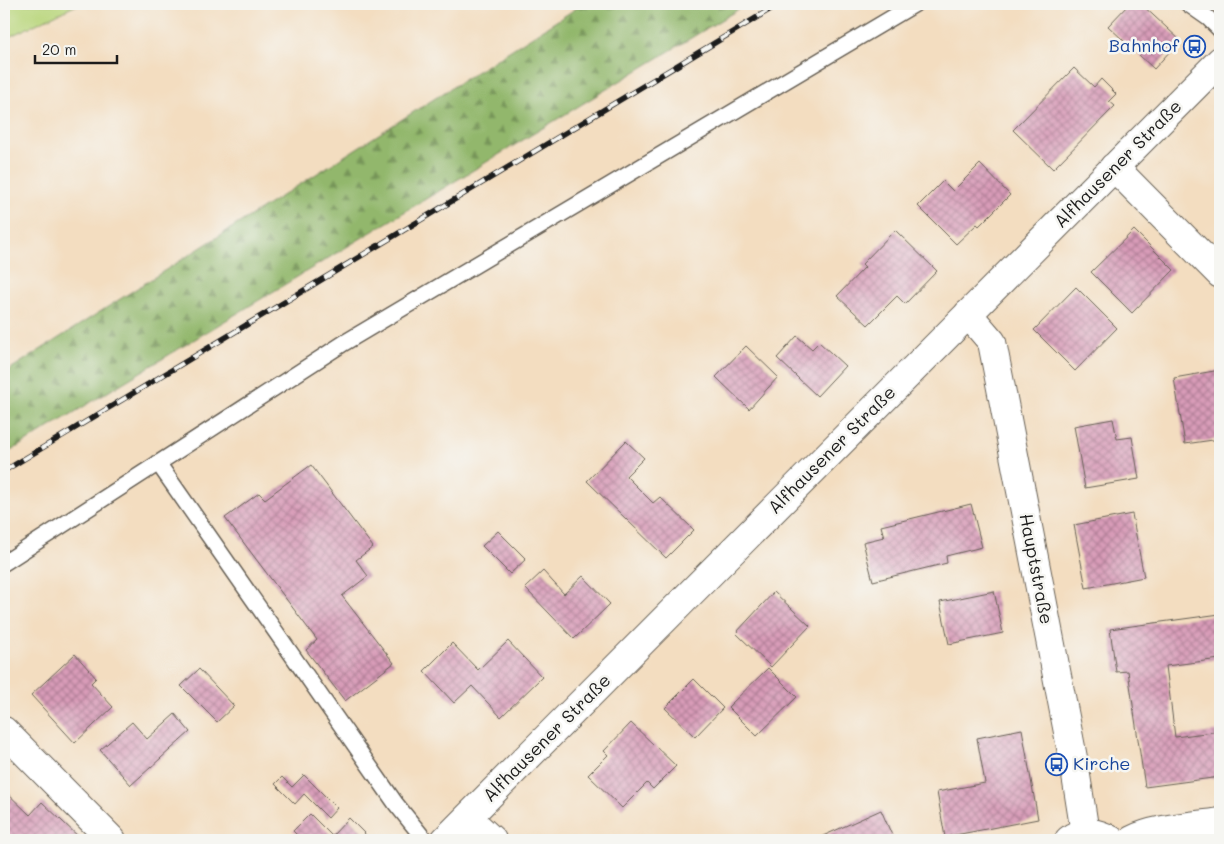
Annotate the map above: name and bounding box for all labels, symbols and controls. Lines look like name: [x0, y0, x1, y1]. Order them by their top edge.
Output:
scale bar: [35, 32, 118, 64]
place label: Bahnhof: [1109, 33, 1180, 57]
bus stop icon: Bahnhof: [1183, 34, 1207, 58]
text: 20 m: [42, 39, 76, 59]
street label: Alfhausener Straße: [1048, 94, 1187, 233]
street label: Alfhausener Straße: [762, 380, 901, 519]
street label: Hauptstraße: [1014, 511, 1059, 626]
street label: Alfhausener Straße: [477, 668, 616, 807]
place label: Kirche: [1073, 751, 1130, 775]
bus stop icon: Kirche: [1045, 752, 1069, 776]

